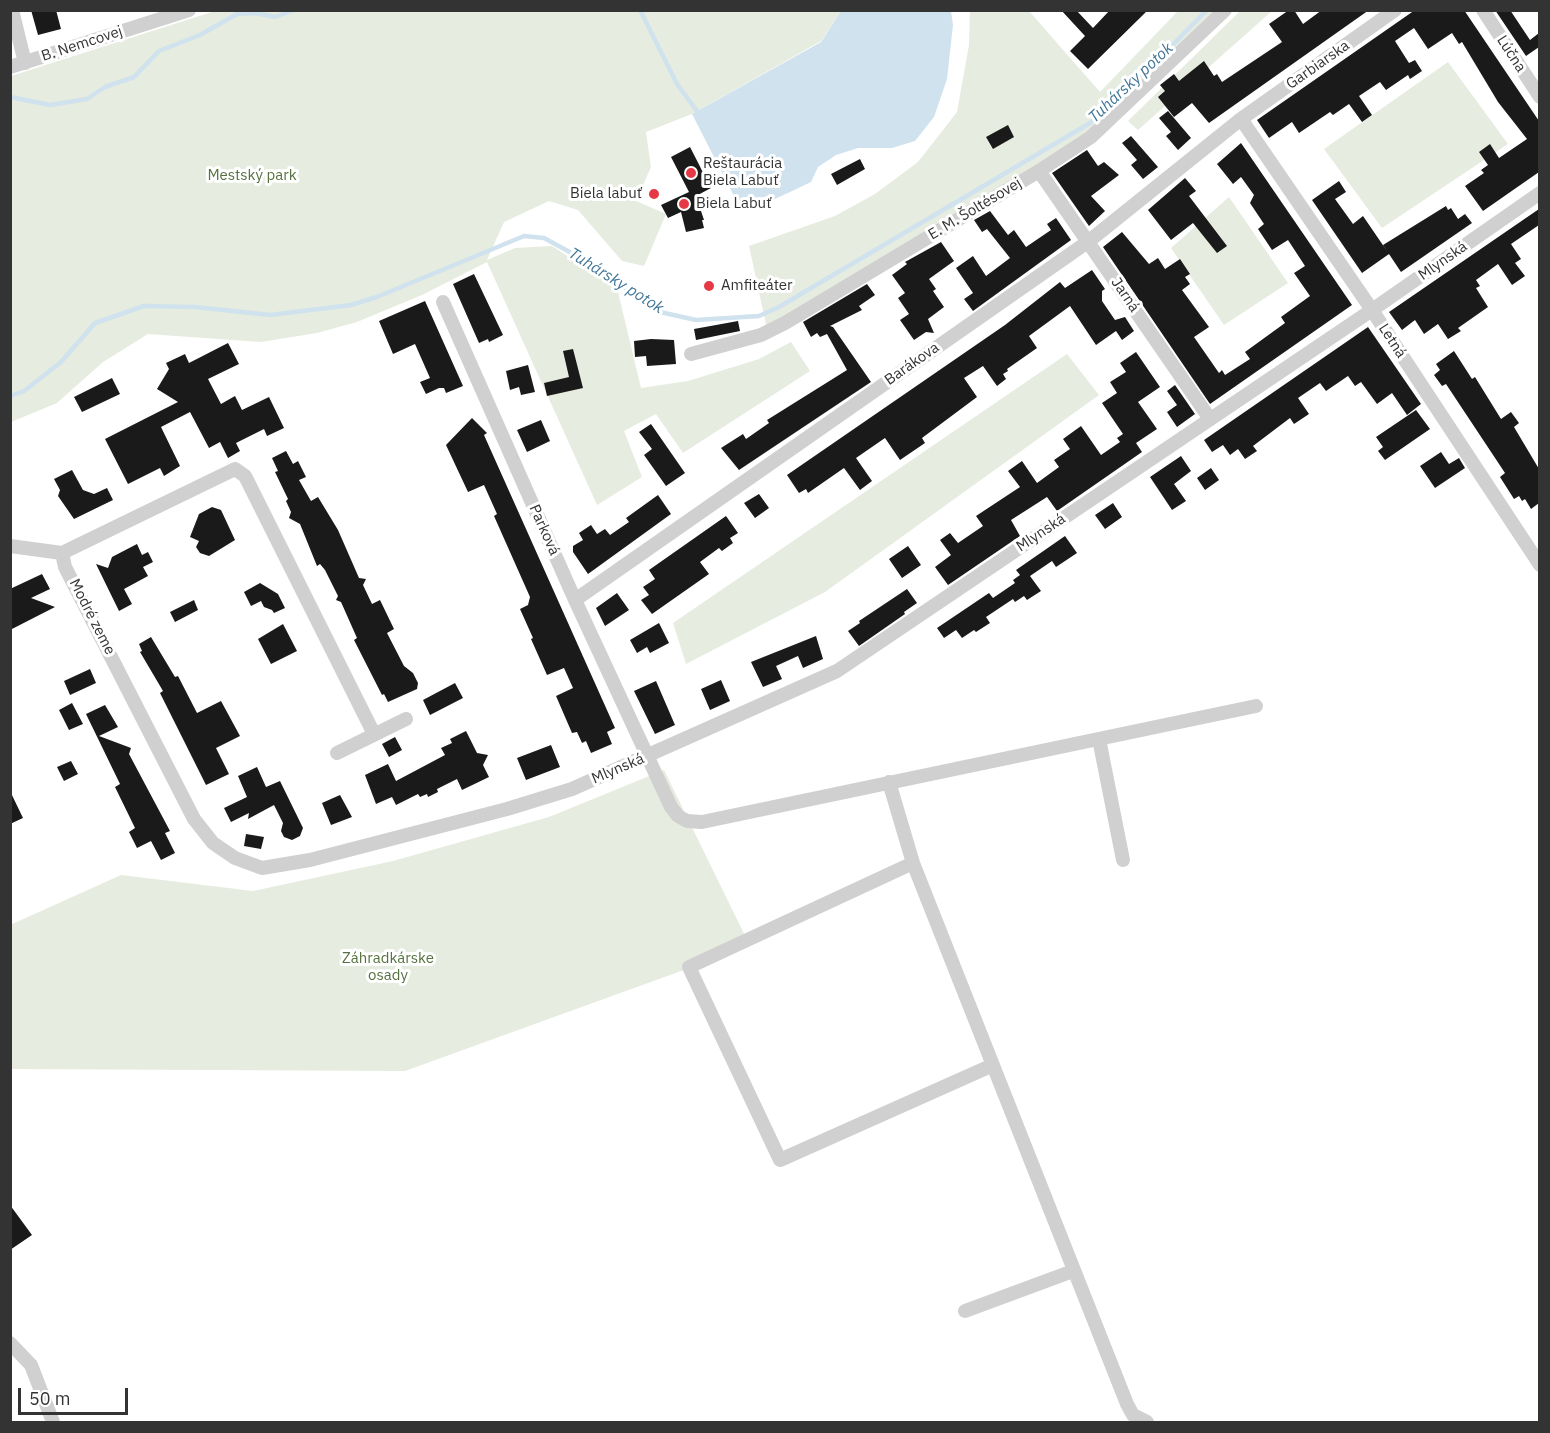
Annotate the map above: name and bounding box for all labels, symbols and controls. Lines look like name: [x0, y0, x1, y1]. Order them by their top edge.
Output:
street label: B. Nemcovej: [39, 22, 125, 66]
street label: Lúčna: [1493, 32, 1529, 76]
street label: Garbiarska: [1283, 37, 1353, 93]
water label: Tuhársky potok: [1085, 39, 1177, 127]
place label: Reštaurácia Biela Labuť: [703, 155, 782, 190]
marker: Reštaurácia Biela Labuť: [684, 166, 698, 180]
park label: Mestský park: [207, 167, 297, 185]
street label: E. M. Šoltésovej: [925, 174, 1025, 244]
place label: Biela labuť: [570, 185, 642, 203]
marker: Biela labuť: [647, 187, 661, 201]
place label: Biela Labuť: [696, 195, 771, 213]
marker: Biela Labuť: [677, 197, 691, 211]
street label: Mlynská: [1415, 238, 1471, 284]
water label: Tuhársky potok: [565, 244, 667, 318]
street label: Jarná: [1107, 274, 1143, 316]
place label: Amfiteáter: [721, 277, 793, 295]
marker: Amfiteáter: [702, 279, 716, 293]
street label: Letná: [1374, 320, 1410, 362]
street label: Barákova: [881, 339, 943, 389]
street label: Parková: [525, 502, 563, 558]
street label: Mlynská: [1013, 510, 1069, 556]
street label: Modré zeme: [65, 576, 119, 658]
street label: Mlynská: [589, 750, 647, 788]
park label: Záhradkárske osady: [342, 950, 434, 985]
scale bar: [21, 1376, 130, 1414]
text: 50 m: [29, 1387, 71, 1410]

